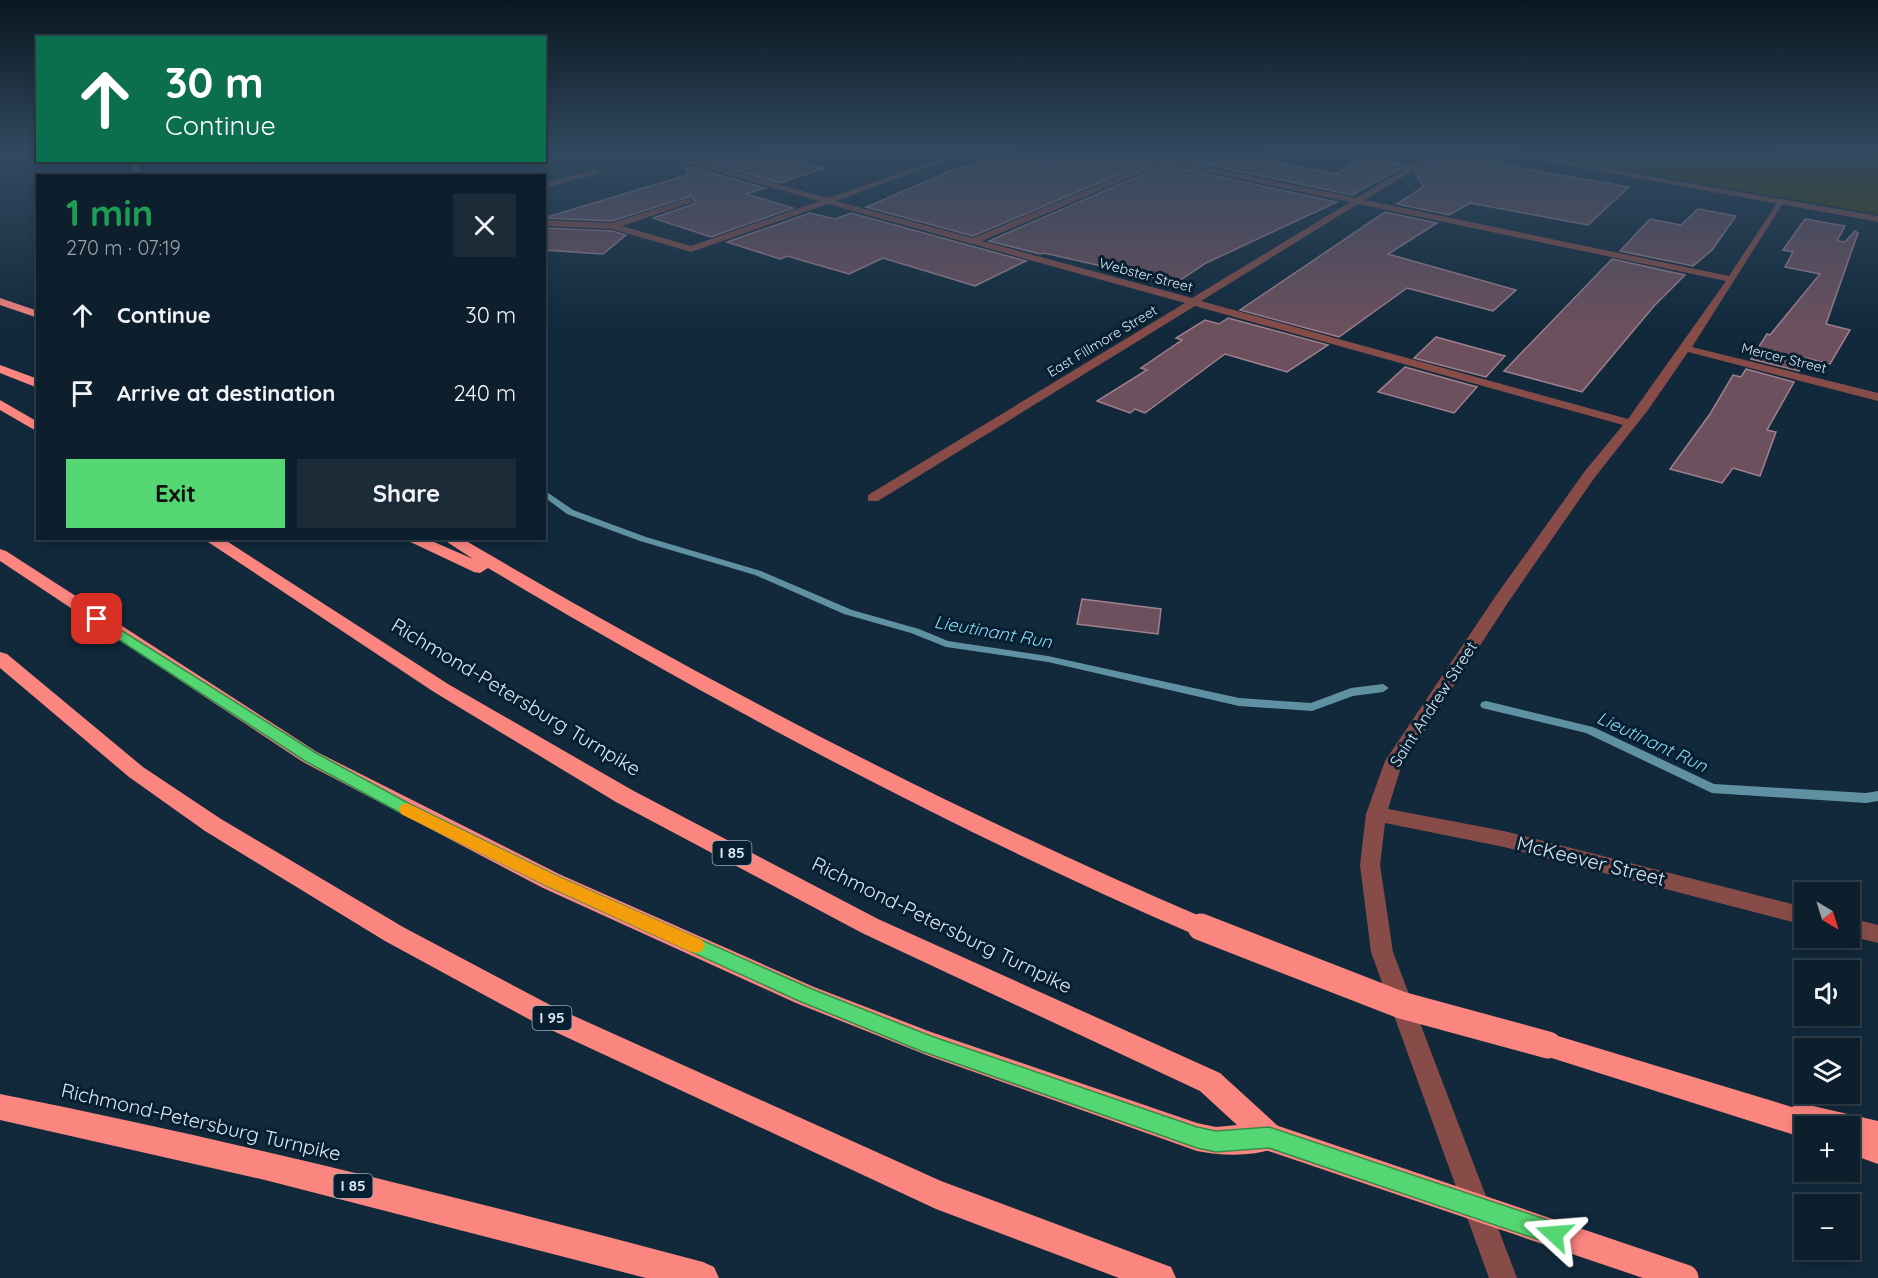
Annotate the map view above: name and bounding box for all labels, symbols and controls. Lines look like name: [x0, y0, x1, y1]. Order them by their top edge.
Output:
text: 30 m: [165, 56, 264, 109]
icon: ahead: [66, 60, 144, 138]
text: Continue: [165, 108, 276, 142]
text: 1 min: [66, 190, 153, 235]
button: close: [453, 194, 516, 257]
text: 270 m · 07:19: [66, 235, 181, 260]
street label: Webster Street: [1097, 254, 1195, 296]
icon: ahead: [66, 299, 99, 332]
text: Continue: [117, 301, 211, 329]
text: 30 m: [465, 301, 516, 329]
street label: East Fillmore Street: [1044, 301, 1161, 381]
street label: Mercer Street: [1740, 339, 1829, 377]
icon: arrive: [66, 377, 99, 410]
text: Arrive at destination: [117, 379, 335, 407]
text: 240 m: [453, 379, 516, 407]
button: Exit: [66, 459, 285, 528]
button: Share: [297, 459, 516, 528]
pin: [71, 593, 122, 644]
icon: arrive: [80, 602, 113, 635]
water label: Lieutinant Run: [932, 610, 1054, 653]
street label: Richmond-Petersburg Turnpike: [387, 612, 645, 781]
street label: Saint Andrew Street: [1385, 638, 1481, 770]
water label: Lieutinant Run: [1593, 706, 1712, 777]
street label: McKeever Street: [1514, 830, 1668, 891]
road number: I 85: [712, 841, 752, 865]
street label: Richmond-Petersburg Turnpike: [808, 851, 1076, 999]
north arrow: [1794, 882, 1860, 948]
map controls: [1794, 882, 1860, 1260]
button: sound: [1794, 960, 1860, 1026]
road number: I 95: [532, 1006, 572, 1030]
button: layers: [1794, 1038, 1860, 1104]
street label: Richmond-Petersburg Turnpike: [59, 1077, 343, 1166]
button: +: [1794, 1116, 1860, 1182]
road number: I 85: [334, 1174, 372, 1198]
button: −: [1794, 1194, 1860, 1260]
position arrow: [1522, 1202, 1586, 1266]

